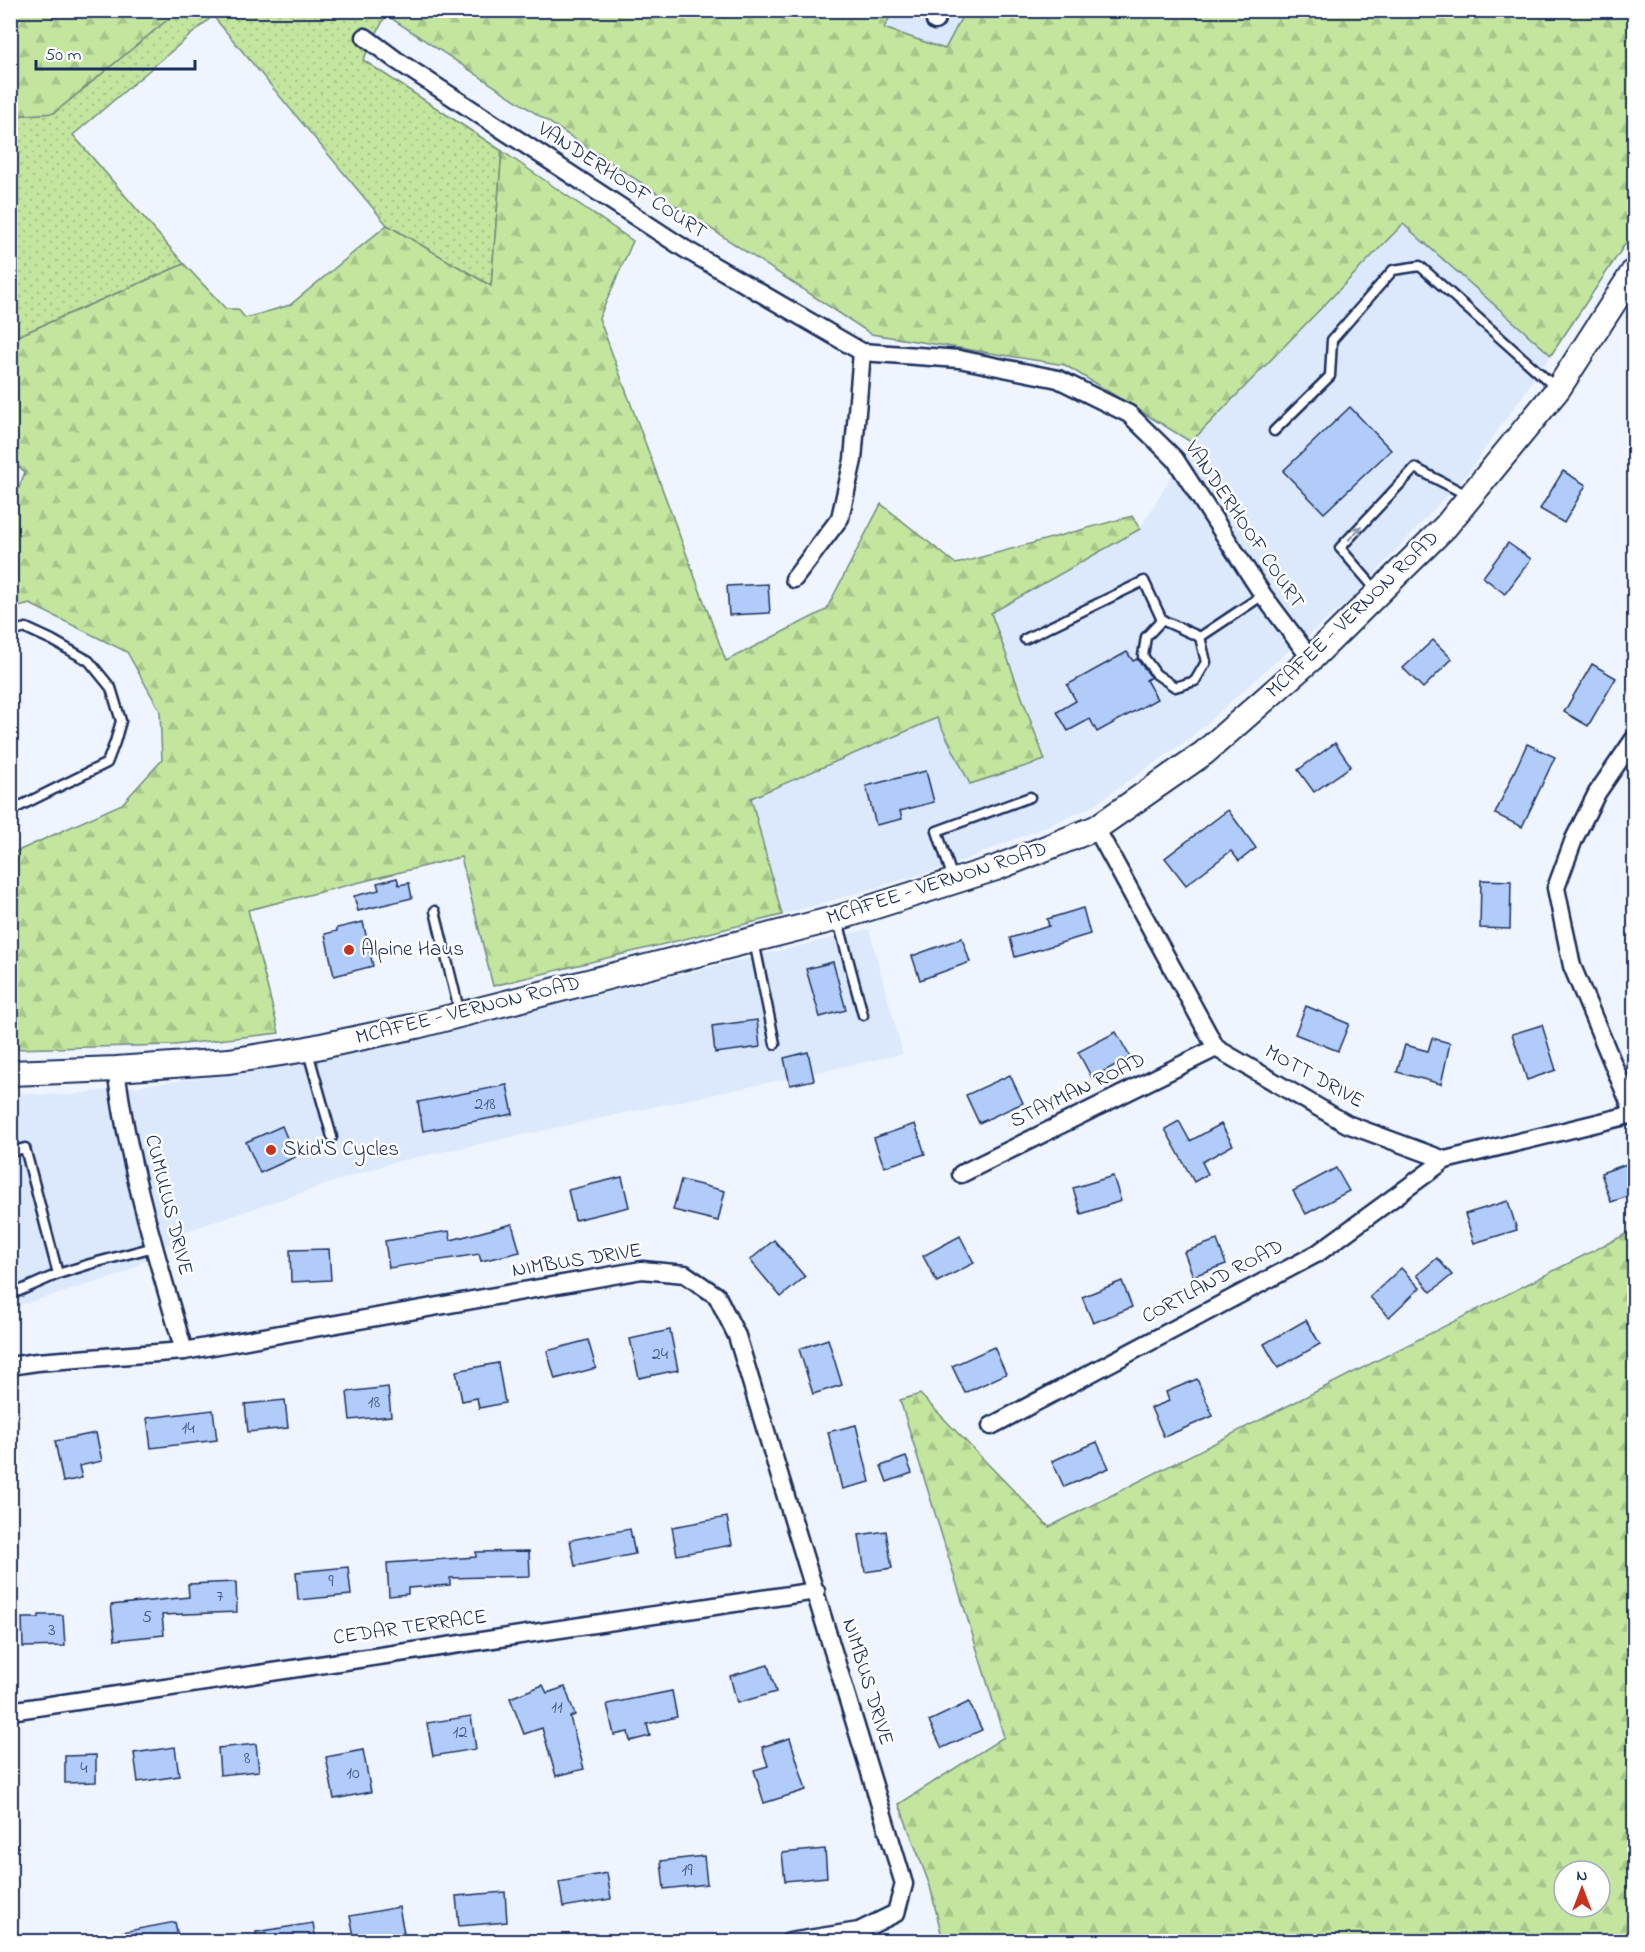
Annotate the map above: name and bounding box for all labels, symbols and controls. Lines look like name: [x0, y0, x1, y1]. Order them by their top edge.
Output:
scale bar: [36, 33, 195, 71]
text: 50 m: [45, 43, 82, 69]
street label: VANDERHOOF COURT: [531, 114, 713, 247]
street label: VANDERHOOF COURT: [1176, 434, 1311, 615]
street label: MCAFEE - VERNON ROAD: [1260, 524, 1446, 706]
one-way arrow: [1348, 525, 1362, 540]
street label: MCAFEE - VERNON ROAD: [823, 834, 1051, 934]
place label: Alpine Haus: [361, 935, 464, 965]
marker: Alpine Haus: [342, 943, 356, 957]
street label: MCAFEE - VERNON ROAD: [353, 969, 583, 1053]
street label: MOTT DRIVE: [1259, 1037, 1369, 1117]
street label: STAYMAN ROAD: [1005, 1045, 1151, 1137]
house number: 218: [474, 1092, 496, 1118]
street label: CUMULUS DRIVE: [136, 1132, 200, 1278]
place label: Skid'S Cycles: [283, 1135, 399, 1167]
marker: Skid'S Cycles: [264, 1143, 278, 1157]
street label: CORTLAND ROAD: [1137, 1232, 1289, 1332]
street label: NIMBUS DRIVE: [510, 1236, 644, 1286]
house number: 24: [652, 1342, 669, 1368]
house number: 18: [368, 1390, 380, 1416]
house number: 14: [181, 1416, 195, 1442]
house number: 9: [328, 1569, 334, 1595]
house number: 7: [216, 1584, 224, 1610]
street label: CEDAR TERRACE: [331, 1602, 489, 1654]
house number: 5: [142, 1605, 152, 1631]
street label: NIMBUS DRIVE: [833, 1615, 901, 1749]
house number: 3: [48, 1618, 56, 1644]
house number: 11: [551, 1695, 563, 1721]
house number: 12: [453, 1720, 467, 1746]
house number: 8: [244, 1746, 251, 1772]
house number: 4: [80, 1756, 88, 1782]
house number: 10: [346, 1761, 360, 1787]
house number: 19: [681, 1858, 693, 1884]
north arrow: [1552, 1859, 1612, 1919]
text: N: [1577, 1864, 1588, 1888]

